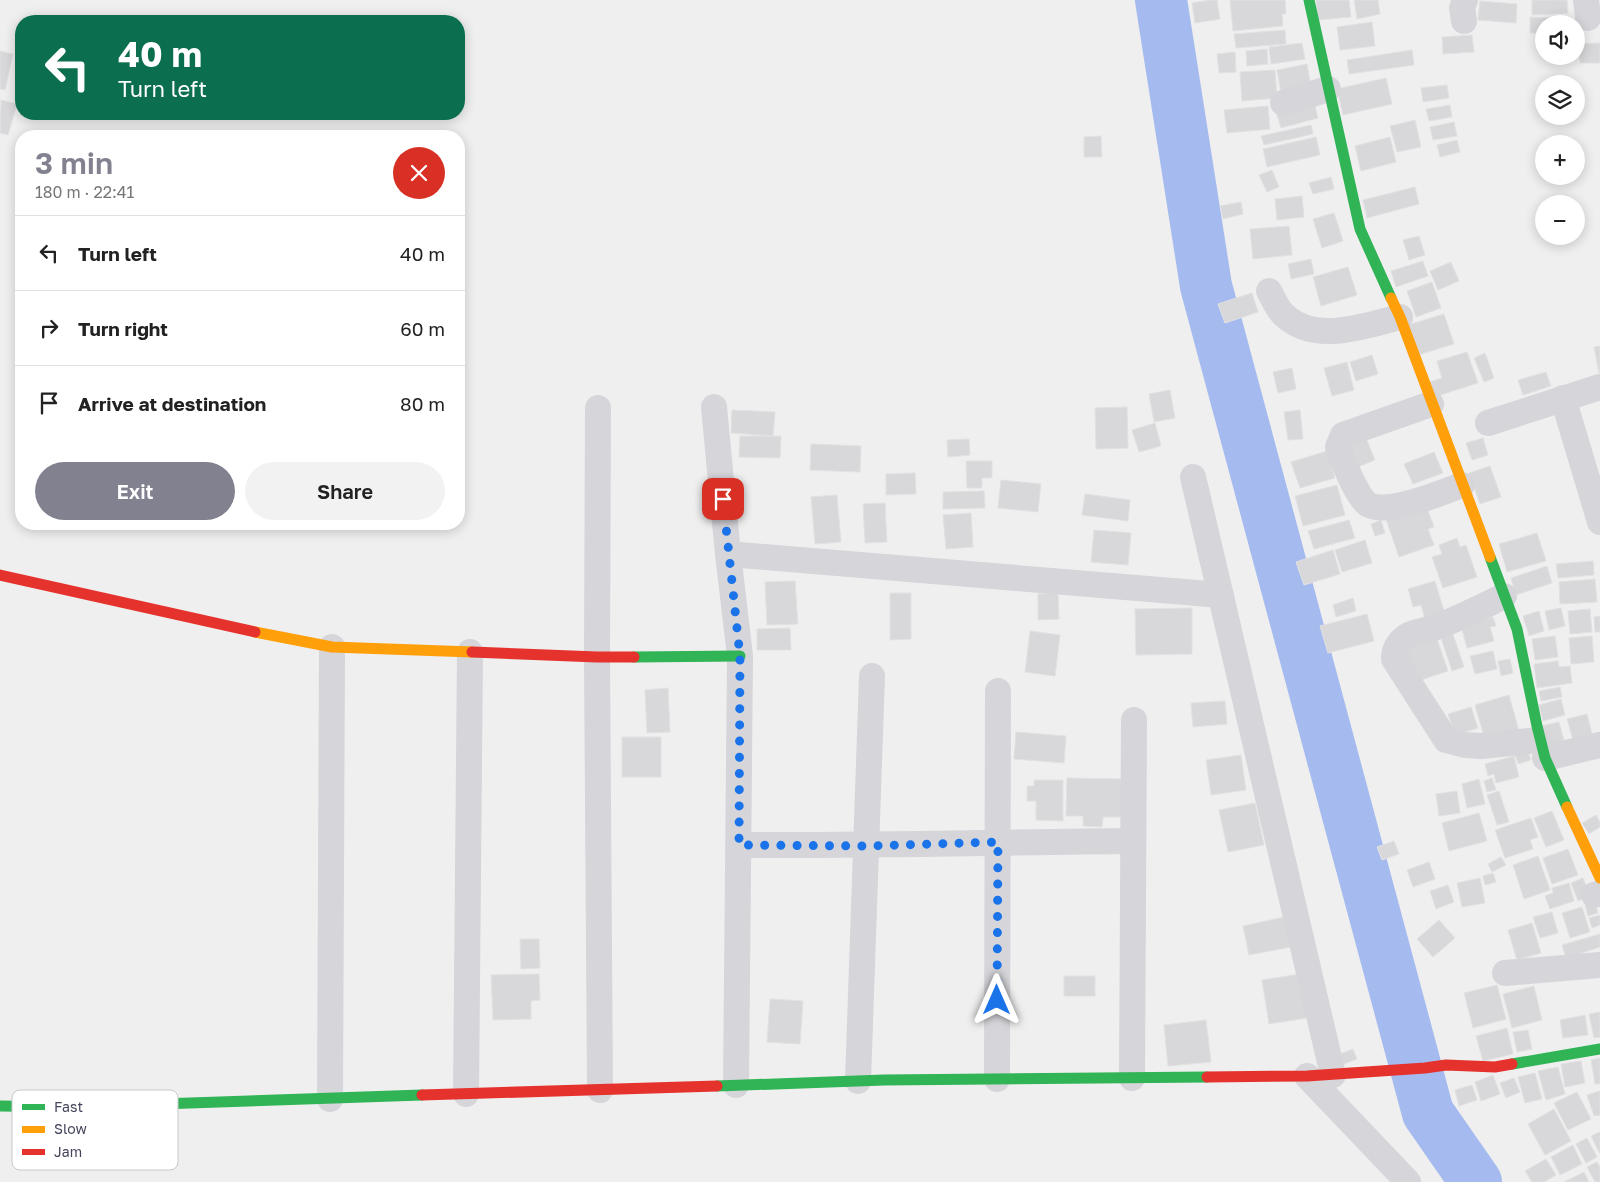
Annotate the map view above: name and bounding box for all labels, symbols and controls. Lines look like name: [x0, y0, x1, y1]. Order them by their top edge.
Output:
map controls: [1535, 15, 1585, 245]
button: sound: [1535, 15, 1585, 65]
text: 40 m: [118, 33, 202, 75]
icon: left: [35, 35, 100, 100]
text: Turn left: [118, 75, 207, 102]
button: layers: [1535, 75, 1585, 125]
button: +: [1535, 135, 1585, 185]
text: 3 min: [35, 145, 113, 181]
button: close: [393, 147, 445, 199]
text: 180 m · 22:41: [35, 182, 134, 202]
button: −: [1535, 195, 1585, 245]
icon: left: [35, 239, 63, 267]
text: Turn left: [78, 242, 157, 265]
text: 40 m: [400, 242, 445, 265]
icon: right: [35, 314, 63, 342]
text: Turn right: [78, 317, 168, 340]
text: 60 m: [400, 317, 445, 340]
icon: arrive: [35, 389, 63, 417]
text: Arrive at destination: [78, 392, 266, 415]
text: 80 m: [400, 392, 445, 415]
button: Exit: [35, 462, 235, 520]
button: Share: [245, 462, 445, 520]
pin: [702, 478, 744, 520]
icon: arrive: [709, 485, 737, 513]
position arrow: [970, 973, 1022, 1025]
legend: [12, 1090, 178, 1170]
text: Fast: [54, 1098, 83, 1115]
text: Slow: [54, 1120, 87, 1137]
text: Jam: [54, 1143, 82, 1160]

